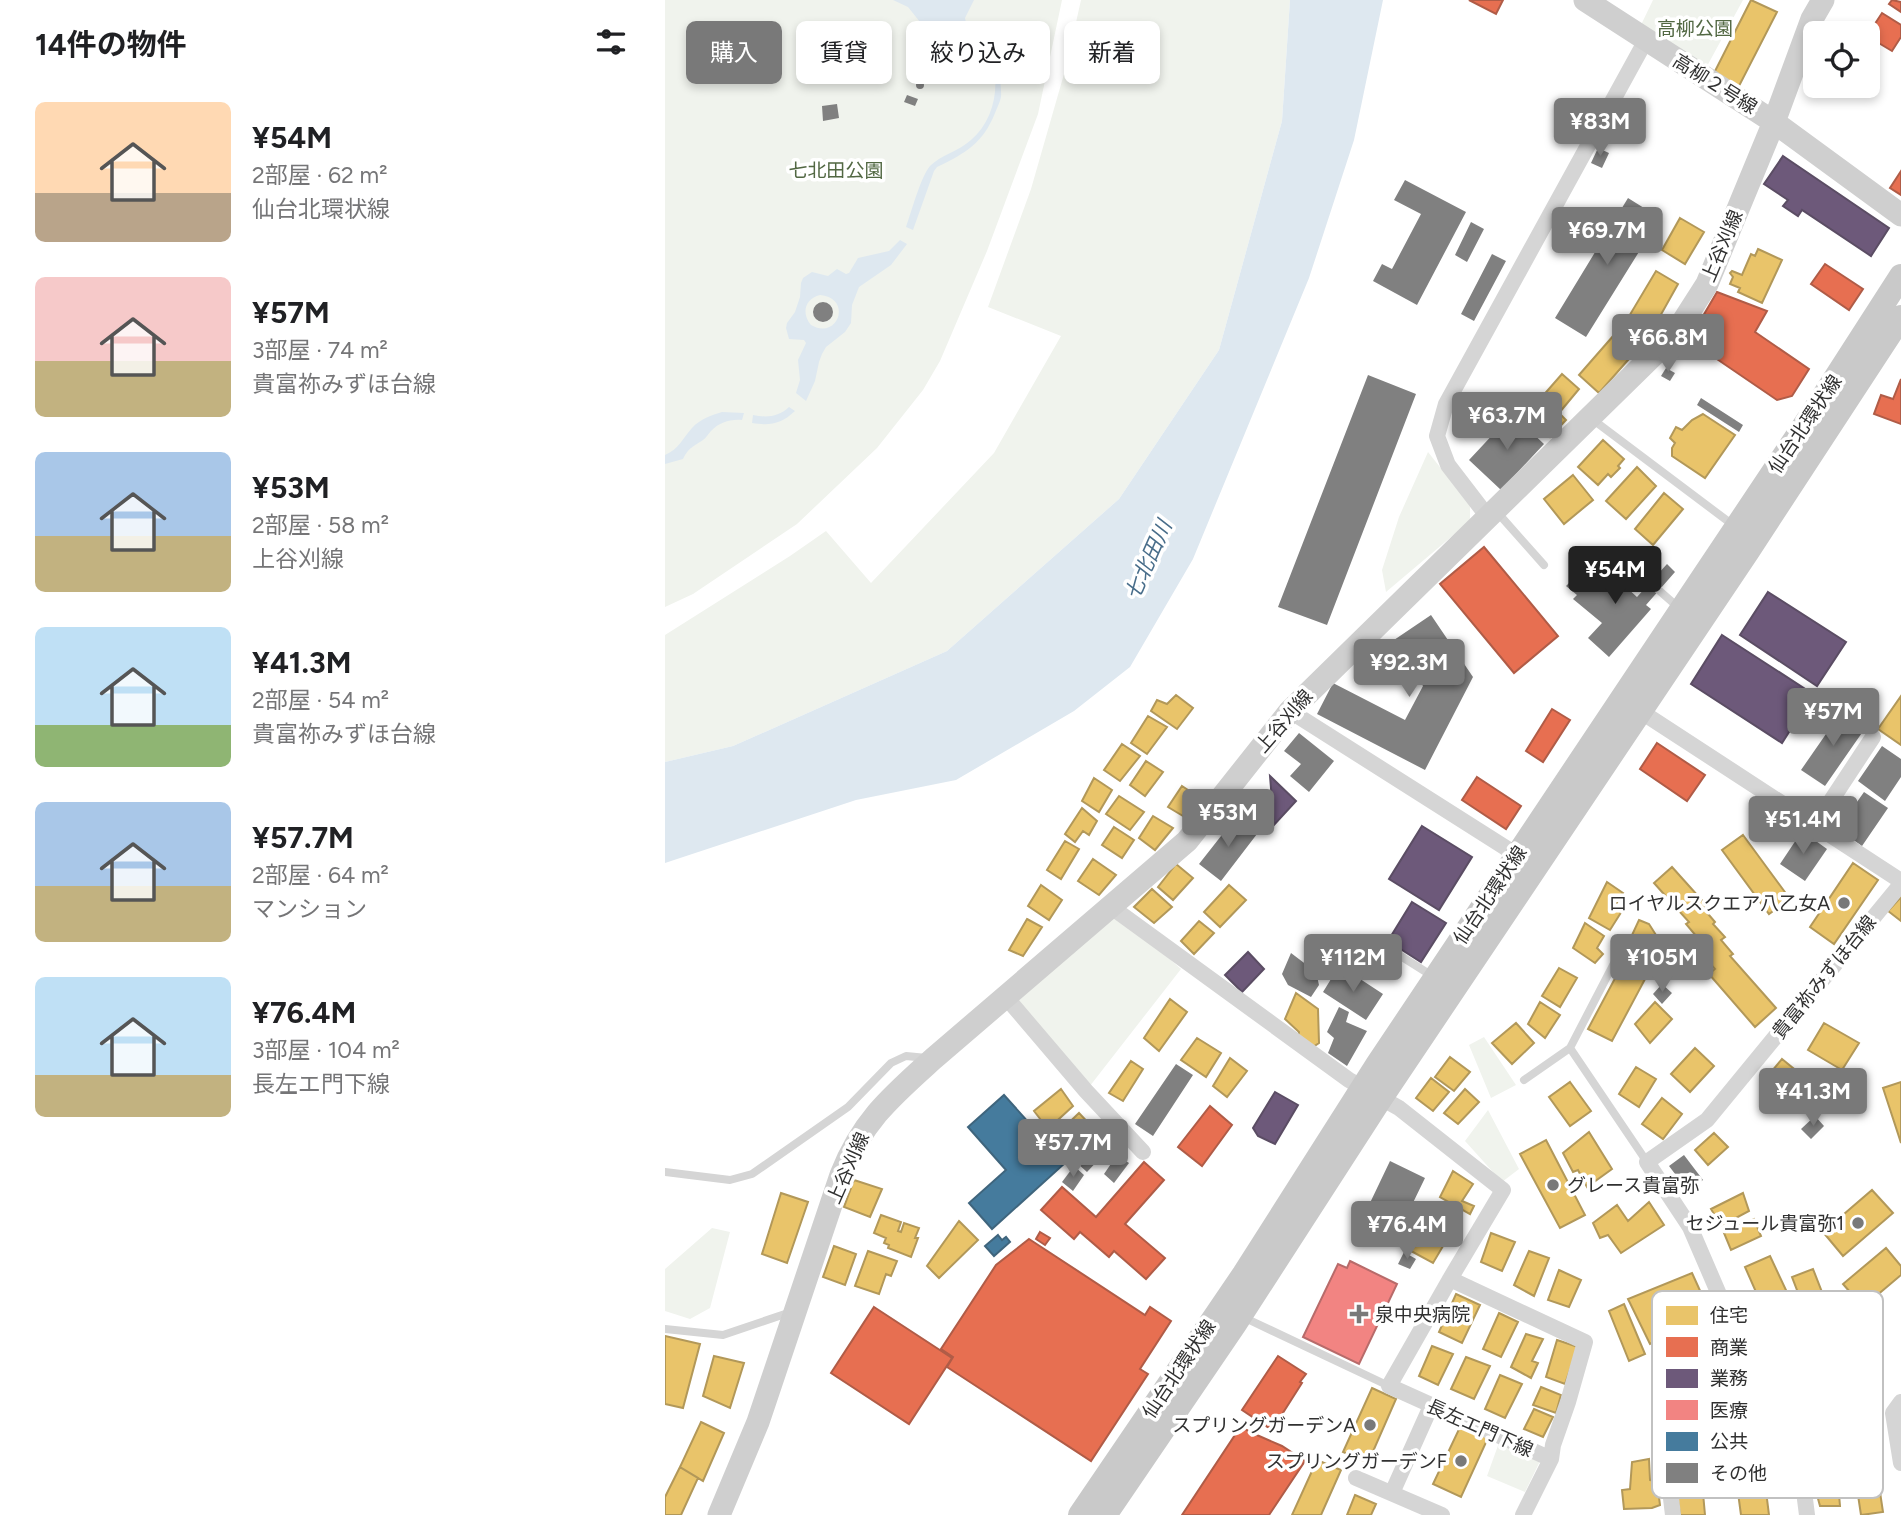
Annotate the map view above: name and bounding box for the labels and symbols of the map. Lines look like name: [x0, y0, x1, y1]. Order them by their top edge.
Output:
park label: 高柳公園: [1657, 17, 1733, 40]
street label: 高柳２号線: [1669, 49, 1761, 119]
pin: ¥83M: [1559, 99, 1641, 158]
park label: 七北田公園: [788, 159, 884, 182]
street label: 上谷刈線: [1697, 207, 1747, 285]
pin: ¥69.7M: [1550, 208, 1664, 267]
pin: ¥66.8M: [1611, 314, 1725, 374]
street label: 仙台北環状線: [1764, 370, 1846, 478]
pin: ¥63.7M: [1450, 392, 1564, 452]
water label: 七北田川: [1119, 515, 1177, 603]
pin: ¥54M: [1574, 546, 1656, 606]
pin: ¥92.3M: [1352, 640, 1466, 699]
street label: 上谷刈線: [1250, 685, 1318, 757]
pin: ¥57M: [1792, 688, 1874, 748]
pin: ¥53M: [1187, 790, 1269, 849]
pin: ¥51.4M: [1746, 796, 1860, 856]
street label: 仙台北環状線: [1449, 841, 1531, 949]
place label: ロイヤルスクエア八乙女A: [1609, 892, 1830, 915]
marker: ロイヤルスクエア八乙女A: [1836, 895, 1852, 911]
street label: 貴富祢みずほ台線: [1767, 911, 1881, 1043]
pin: ¥112M: [1304, 934, 1402, 994]
pin: ¥105M: [1613, 934, 1711, 994]
pin: ¥41.3M: [1756, 1068, 1870, 1128]
pin: ¥57.7M: [1016, 1120, 1130, 1179]
street label: 上谷刈線: [822, 1129, 874, 1207]
place label: グレース貴富弥: [1567, 1174, 1699, 1197]
marker: グレース貴富弥: [1545, 1177, 1561, 1193]
pin: ¥76.4M: [1350, 1202, 1464, 1261]
place label: セジュール貴富弥1: [1685, 1212, 1844, 1235]
marker: セジュール貴富弥1: [1850, 1215, 1866, 1231]
legend: [1652, 1291, 1883, 1498]
place label: 泉中央病院: [1375, 1303, 1470, 1326]
marker: 泉中央病院: [1349, 1304, 1369, 1324]
text: 住宅: [1710, 1304, 1748, 1327]
street label: 仙台北環状線: [1138, 1315, 1220, 1423]
text: 商業: [1710, 1336, 1748, 1359]
text: 業務: [1710, 1367, 1748, 1390]
street label: 長左エ門下線: [1423, 1394, 1537, 1462]
text: 医療: [1710, 1399, 1748, 1422]
place label: スプリングガーデンA: [1172, 1414, 1356, 1437]
marker: スプリングガーデンA: [1362, 1417, 1378, 1433]
text: 公共: [1710, 1430, 1748, 1453]
place label: スプリングガーデンF: [1266, 1450, 1447, 1473]
marker: スプリングガーデンF: [1453, 1453, 1469, 1469]
text: その他: [1710, 1462, 1767, 1485]

